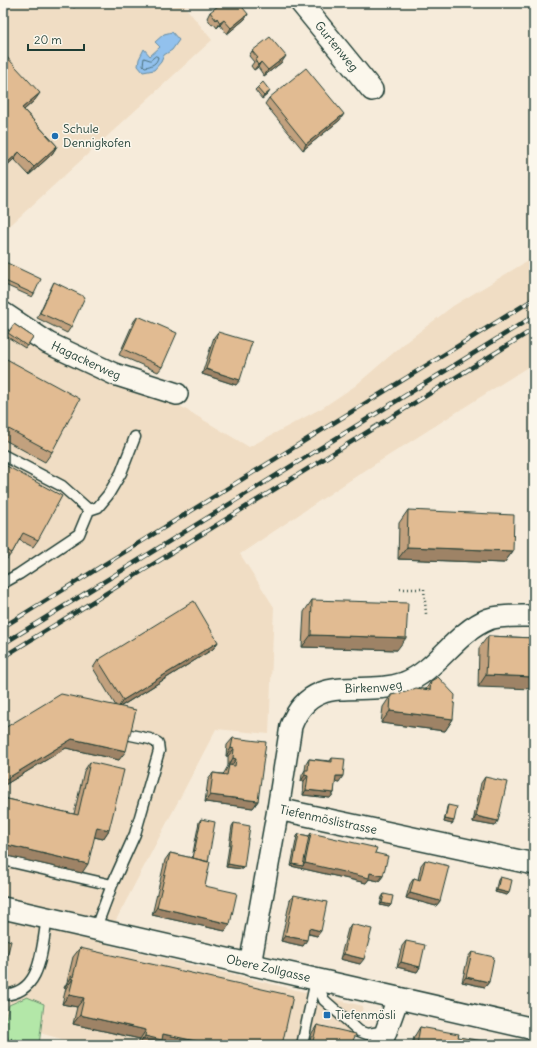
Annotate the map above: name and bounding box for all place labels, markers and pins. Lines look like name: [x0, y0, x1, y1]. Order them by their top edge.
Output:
place label: Schule Dennigkofen: [63, 121, 131, 150]
marker: Schule Dennigkofen: [50, 131, 60, 141]
place label: Tiefenmösli: [335, 1007, 396, 1022]
marker: Tiefenmösli: [322, 1010, 332, 1020]

